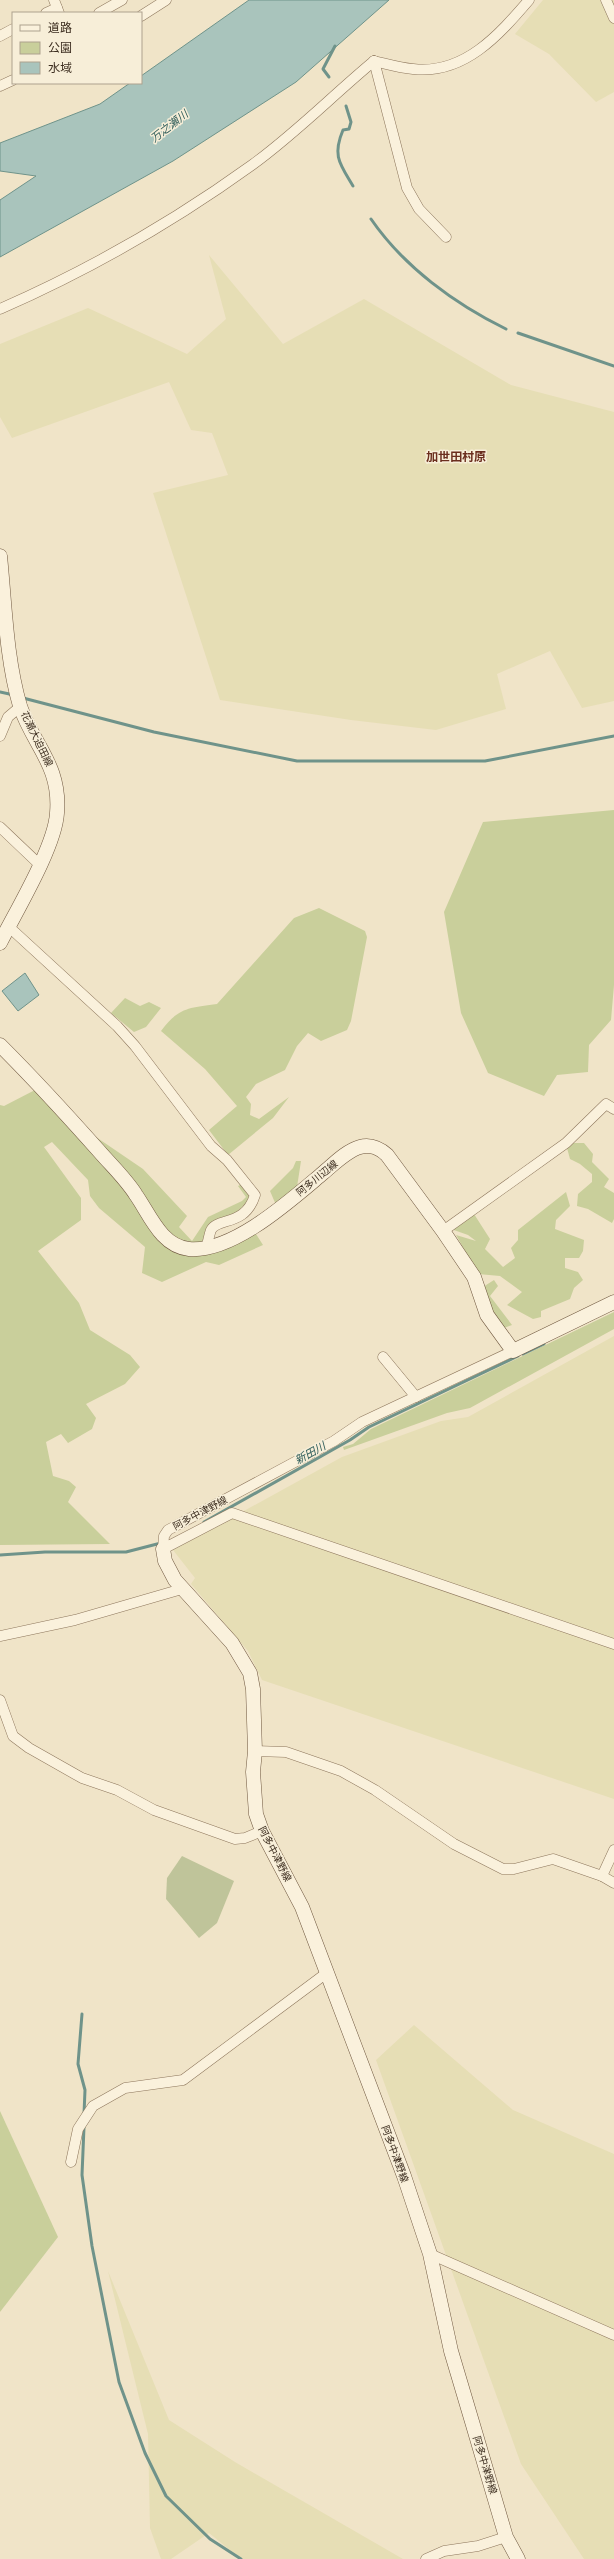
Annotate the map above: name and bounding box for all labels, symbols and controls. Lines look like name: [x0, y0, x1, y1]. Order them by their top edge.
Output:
legend: [12, 12, 142, 84]
text: 道路: [48, 20, 72, 35]
text: 公園: [48, 40, 72, 55]
text: 水域: [48, 60, 72, 75]
water label: 万之瀬川: [147, 106, 191, 145]
district label: 加世田村原: [426, 449, 486, 464]
street label: 花瀬大迫田線: [18, 709, 56, 769]
street label: 阿多川辺線: [293, 1157, 341, 1199]
water label: 新田川: [292, 1438, 329, 1467]
street label: 阿多中津野線: [170, 1493, 230, 1533]
street label: 阿多中津野線: [256, 1824, 294, 1884]
street label: 阿多中津野線: [379, 2124, 411, 2184]
street label: 阿多中津野線: [470, 2434, 500, 2496]

